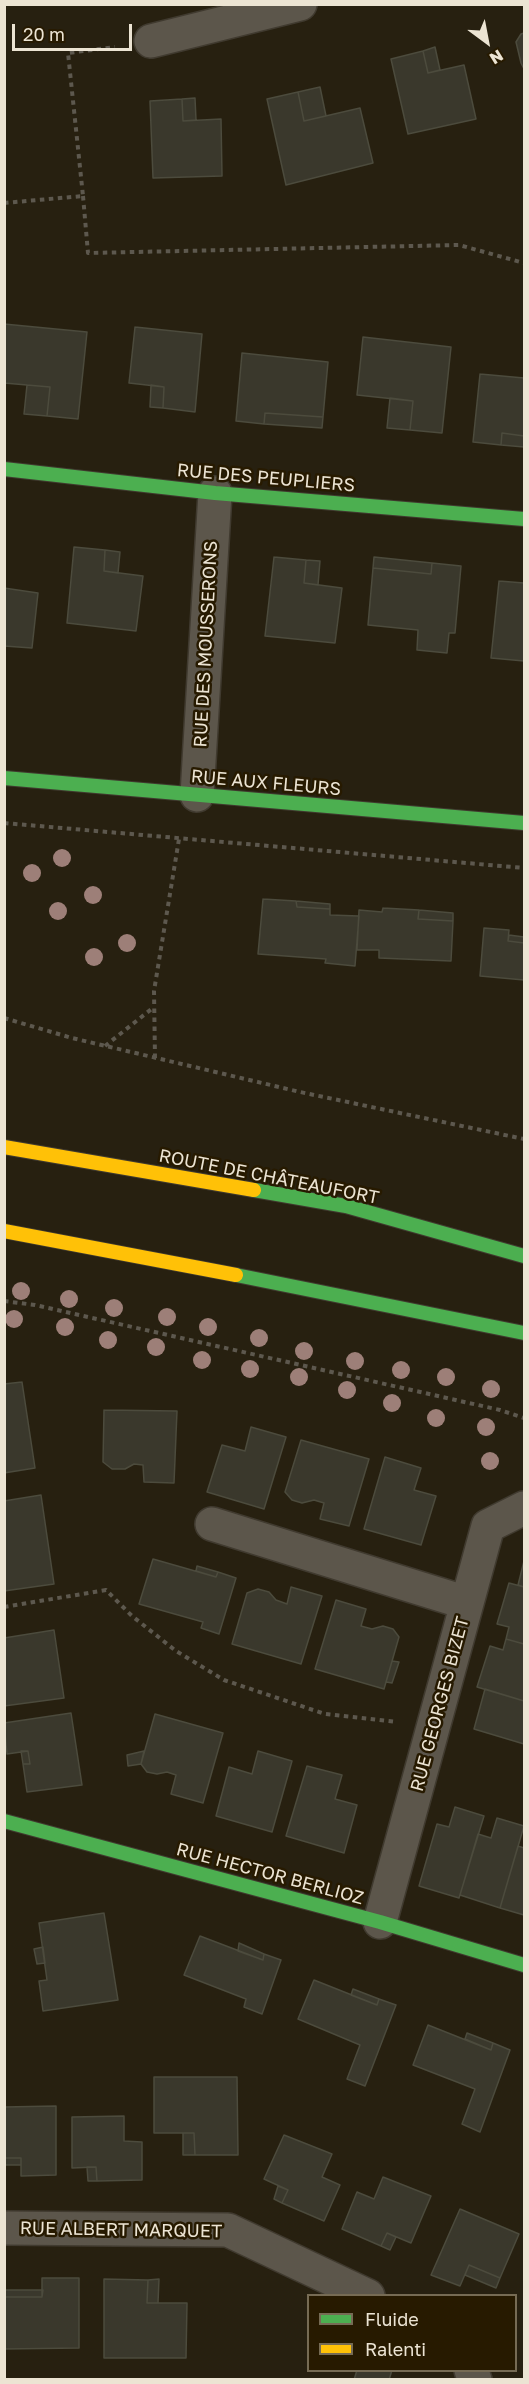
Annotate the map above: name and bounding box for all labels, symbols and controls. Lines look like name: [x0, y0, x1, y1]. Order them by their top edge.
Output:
scale bar: [15, 12, 135, 50]
north arrow: [457, 12, 517, 72]
text: 20 m: [23, 23, 65, 45]
text: N: [486, 46, 507, 69]
street label: RUE DES PEUPLIERS: [176, 459, 356, 497]
street label: RUE DES MOUSSERONS: [190, 540, 222, 748]
street label: RUE AUX FLEURS: [190, 766, 342, 800]
street label: ROUTE DE CHÂTEAUFORT: [157, 1145, 381, 1209]
street label: RUE GEORGES BIZET: [406, 1614, 474, 1794]
street label: RUE HECTOR BERLIOZ: [174, 1839, 366, 1909]
street label: RUE ALBERT MARQUET: [20, 2217, 222, 2243]
legend: [307, 2294, 517, 2372]
text: Fluide: [365, 2308, 419, 2330]
text: Ralenti: [365, 2338, 426, 2360]

